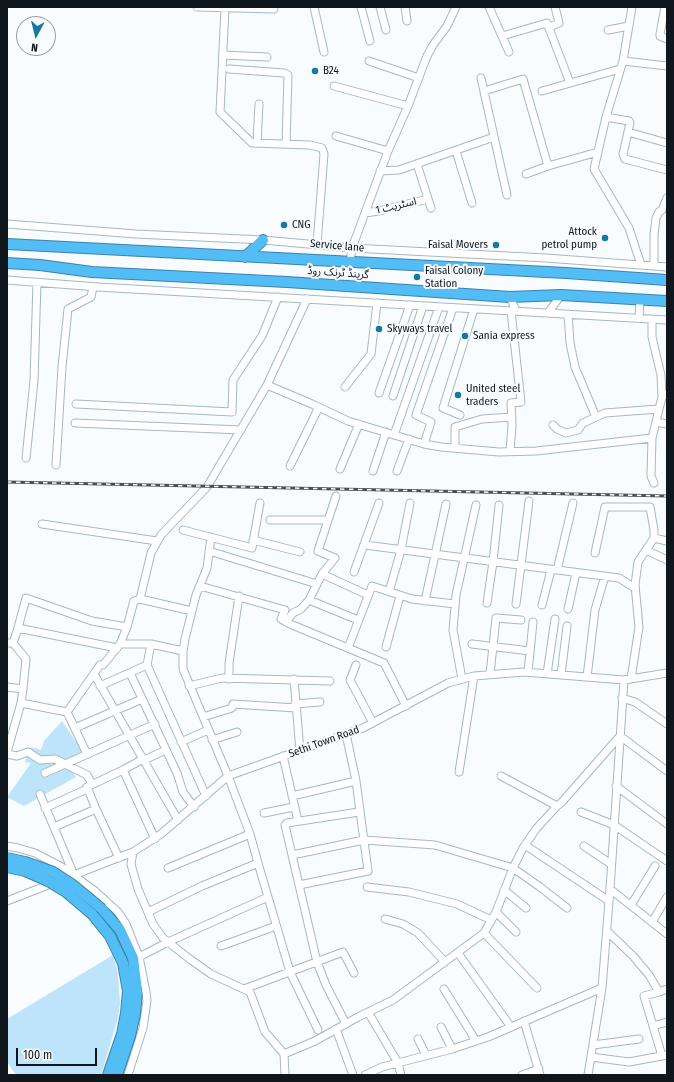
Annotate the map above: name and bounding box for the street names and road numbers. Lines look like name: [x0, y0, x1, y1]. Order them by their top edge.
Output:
street label: اسٹریٹ 1: [374, 195, 418, 217]
street label: Service lane: [309, 237, 365, 255]
street label: گرینڈ ٹرنک روڈ: [307, 264, 369, 282]
street label: Sethi Town Road: [287, 723, 361, 761]

